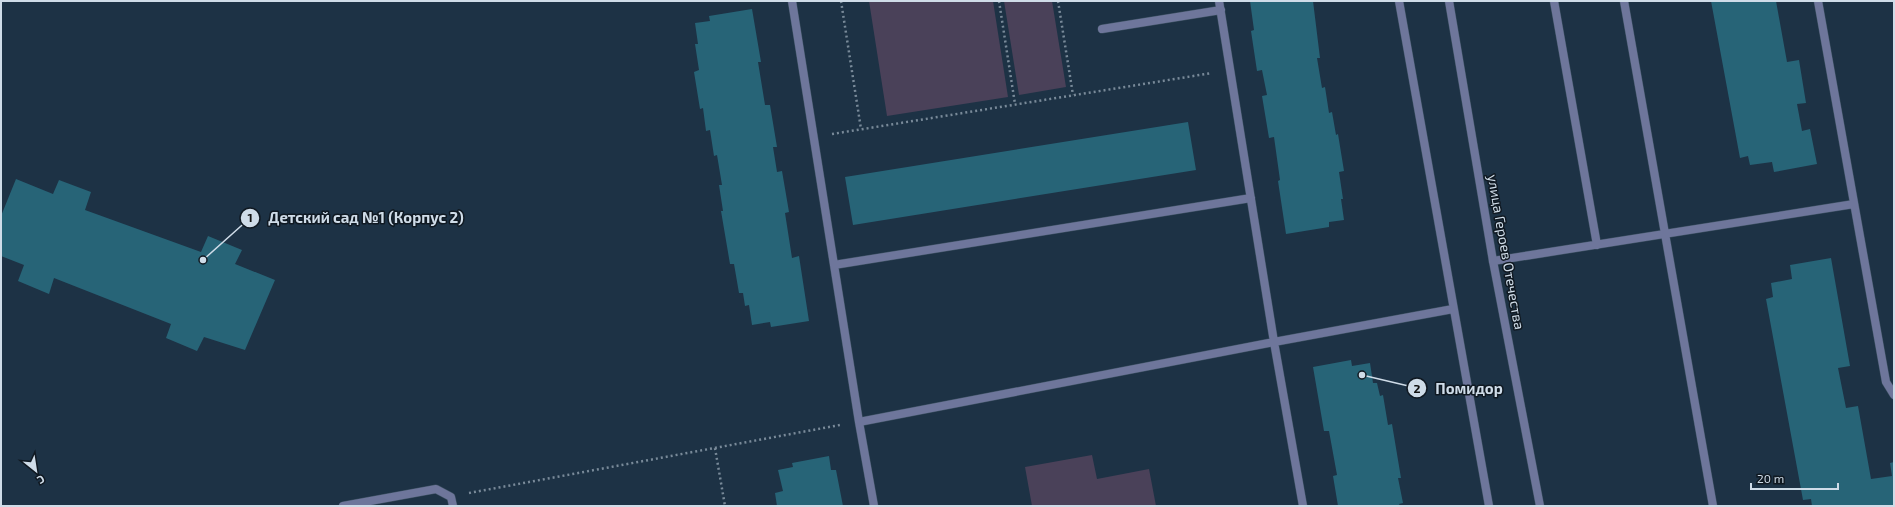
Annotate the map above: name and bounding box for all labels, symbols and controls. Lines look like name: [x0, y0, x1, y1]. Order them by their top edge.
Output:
street label: улица Героев Отечества: [1484, 173, 1529, 331]
callout: Детский сад №1 (Корпус 2): [240, 204, 471, 231]
text: Детский сад №1 (Корпус 2): [268, 208, 464, 226]
text: 1: [247, 210, 253, 224]
callout: Помидор: [1407, 375, 1511, 402]
text: Помидор: [1435, 379, 1503, 397]
text: 2: [1414, 381, 1421, 395]
north arrow: [16, 451, 56, 491]
scale bar: [1751, 465, 1838, 491]
text: 20 m: [1757, 471, 1784, 485]
text: С: [35, 473, 47, 488]

